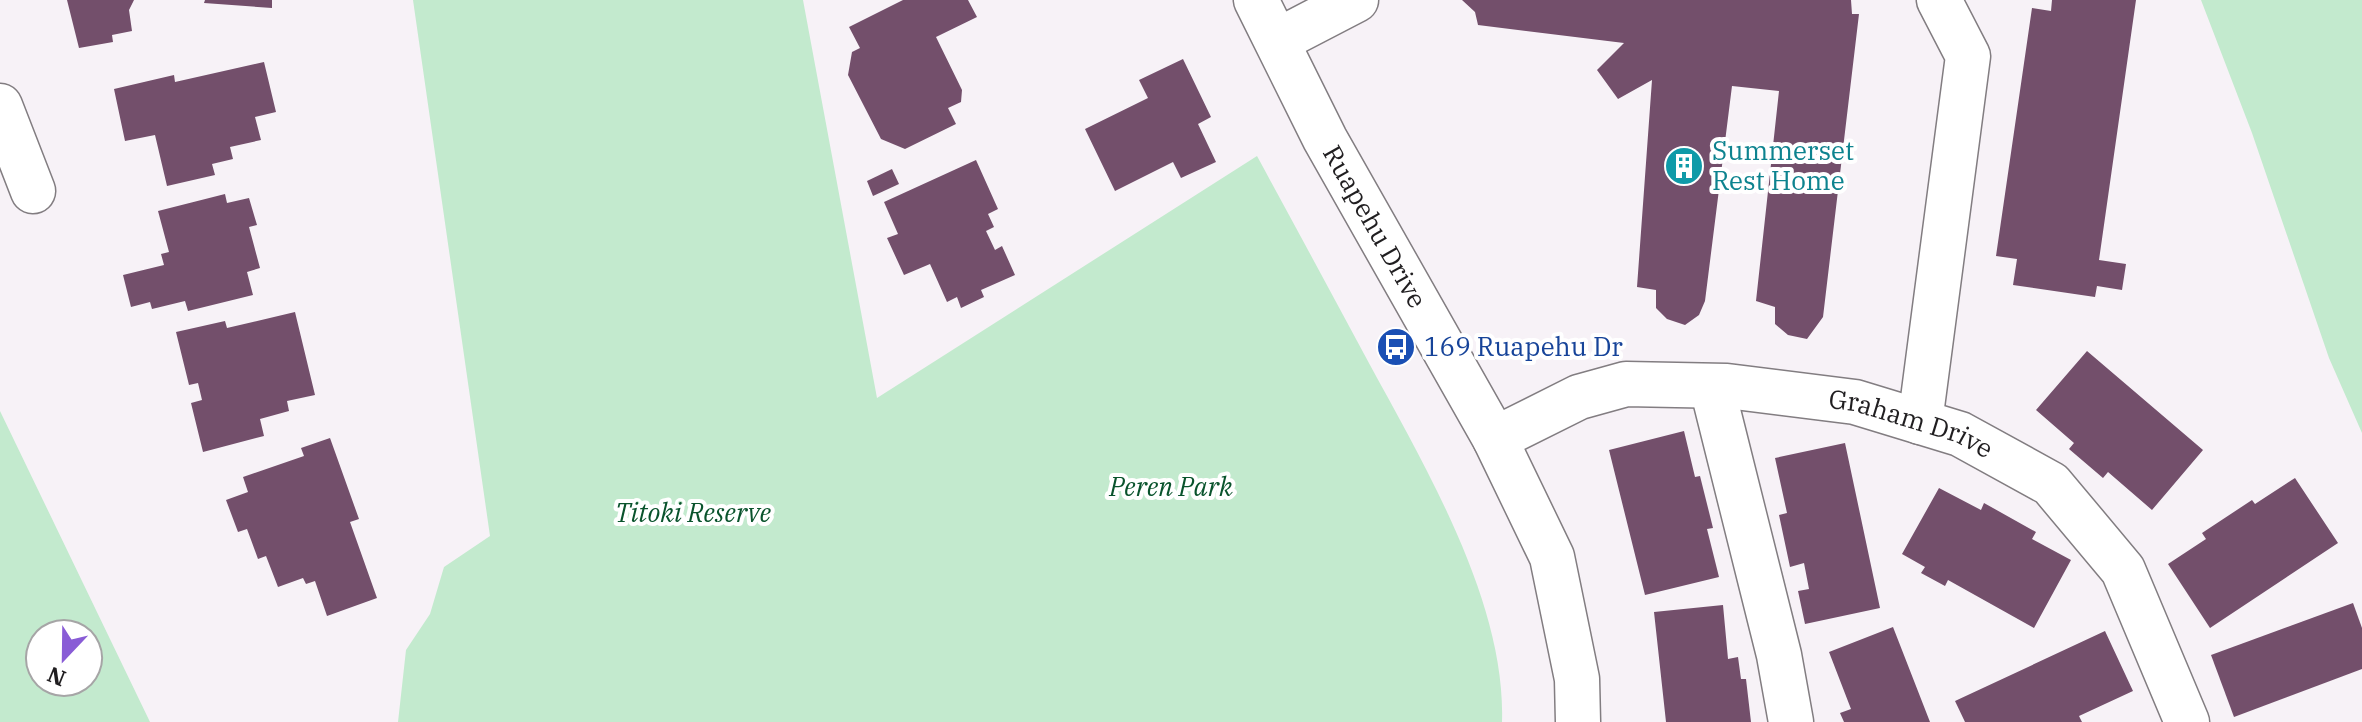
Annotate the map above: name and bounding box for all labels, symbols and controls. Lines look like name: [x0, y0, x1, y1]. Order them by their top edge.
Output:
place label: Summerset Rest Home: [1712, 133, 1854, 197]
street label: Ruapehu Drive: [1316, 139, 1435, 314]
building icon: Summerset Rest Home: [1663, 145, 1705, 187]
bus stop icon: 169 Ruapehu Dr: [1375, 326, 1417, 368]
place label: 169 Ruapehu Dr: [1424, 329, 1623, 363]
street label: Graham Drive: [1827, 381, 2000, 465]
park label: Peren Park: [1108, 469, 1233, 503]
park label: Titoki Reserve: [615, 495, 772, 529]
north arrow: [24, 618, 104, 698]
text: N: [43, 660, 70, 694]

